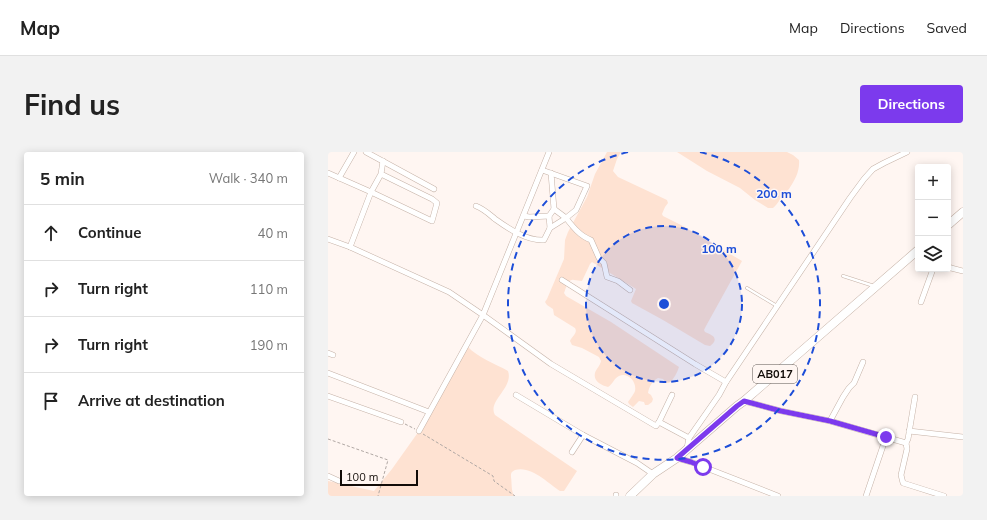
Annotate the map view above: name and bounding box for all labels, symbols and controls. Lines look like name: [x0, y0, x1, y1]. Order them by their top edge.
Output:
text: Map: [20, 16, 60, 40]
text: Map: [789, 19, 818, 37]
text: Directions: [840, 19, 905, 37]
text: Saved: [927, 19, 967, 37]
button: Directions: [860, 85, 963, 123]
text: Find us: [24, 87, 120, 122]
map controls: [915, 164, 951, 272]
button: +: [915, 164, 951, 200]
text: 5 min: [40, 168, 85, 189]
text: Walk · 340 m: [209, 170, 288, 186]
text: 200 m: [756, 186, 792, 201]
button: −: [915, 200, 951, 236]
icon: ahead: [40, 222, 62, 244]
text: Continue: [78, 223, 141, 242]
text: 40 m: [258, 225, 288, 241]
button: layers: [915, 236, 951, 272]
text: 100 m: [701, 241, 737, 256]
icon: right: [40, 278, 62, 300]
text: Turn right: [78, 279, 148, 298]
text: 110 m: [250, 281, 288, 297]
centre of rings: [657, 297, 671, 311]
icon: right: [40, 334, 62, 356]
text: Turn right: [78, 335, 148, 354]
text: 190 m: [250, 337, 288, 353]
road number: AB017: [753, 365, 797, 383]
icon: arrive: [40, 390, 62, 412]
text: Arrive at destination: [78, 391, 225, 410]
route end: [877, 428, 895, 446]
route start: [694, 458, 712, 476]
scale bar: [340, 468, 418, 487]
text: 100 m: [346, 470, 378, 484]

